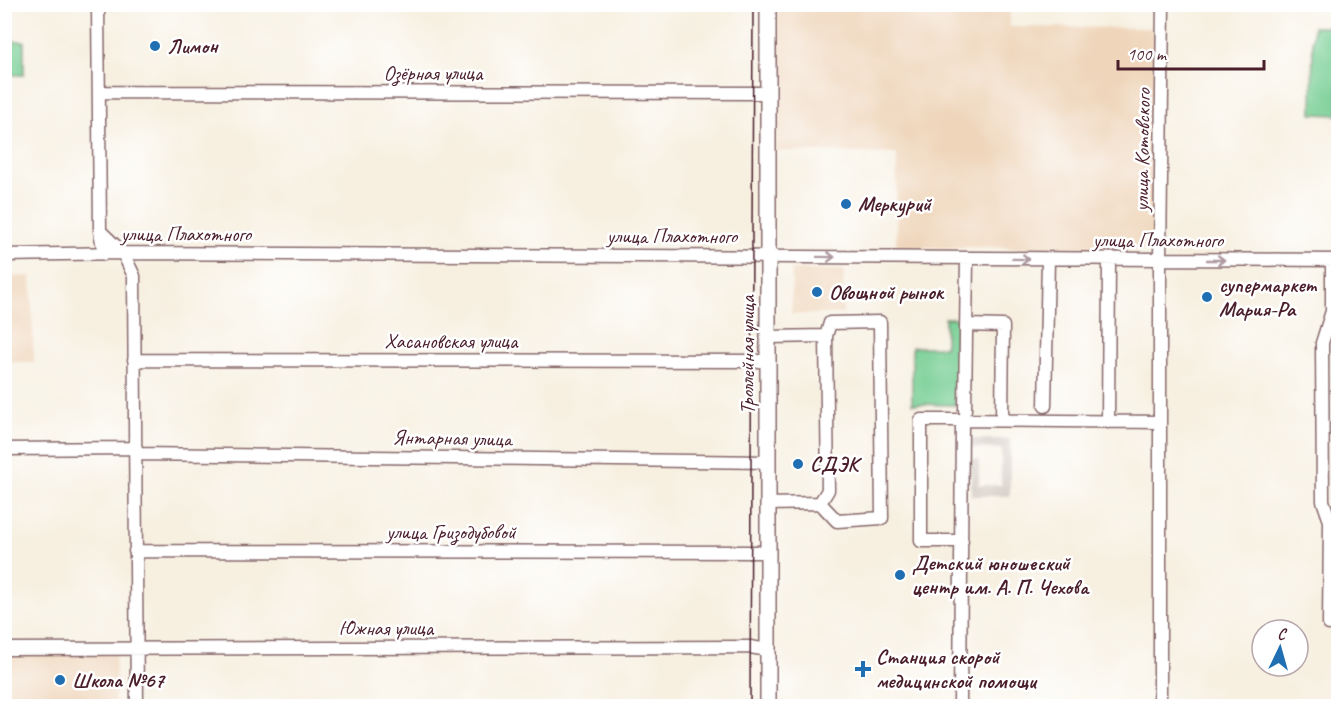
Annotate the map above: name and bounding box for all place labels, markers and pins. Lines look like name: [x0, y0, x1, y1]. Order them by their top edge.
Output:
place label: Лимон: [167, 33, 219, 59]
marker: Лимон: [148, 39, 162, 53]
place label: Меркурий: [858, 191, 933, 218]
marker: Меркурий: [839, 197, 853, 211]
place label: супермаркет Мария-Ра: [1219, 272, 1318, 322]
place label: Овощной рынок: [829, 279, 945, 305]
marker: Овощной рынок: [810, 285, 824, 299]
marker: супермаркет Мария-Ра: [1200, 290, 1214, 304]
place label: СДЭК: [810, 451, 863, 477]
marker: СДЭК: [791, 457, 805, 471]
place label: Детский юношеский центр им. А. П. Чехова: [912, 550, 1090, 600]
marker: Детский юношеский центр им. А. П. Чехова: [893, 568, 907, 582]
place label: Станция скорой медицинской помощи: [876, 644, 1038, 694]
marker: Станция скорой медицинской помощи: [854, 660, 872, 678]
place label: Школа №67: [72, 667, 166, 693]
marker: Школа №67: [53, 673, 67, 687]

